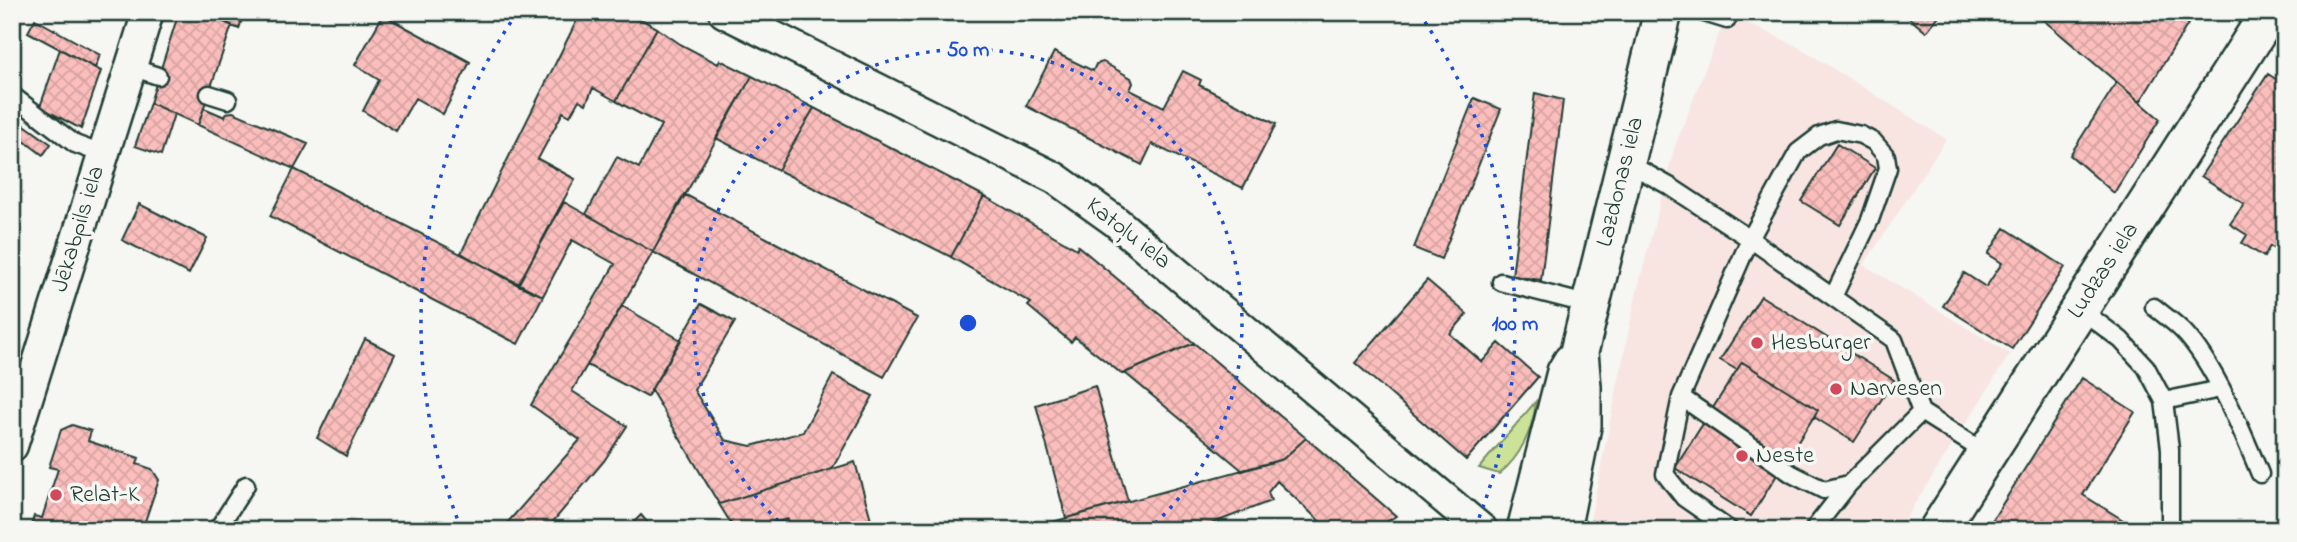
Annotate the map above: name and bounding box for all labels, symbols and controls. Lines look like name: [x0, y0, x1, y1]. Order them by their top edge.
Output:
text: 50 m: [947, 36, 989, 66]
street label: Lazdonas iela: [1588, 113, 1654, 251]
street label: Jēkabpils iela: [43, 162, 115, 296]
street label: Katoļu iela: [1078, 189, 1178, 279]
street label: Ludzas iela: [2060, 216, 2148, 326]
text: 100 m: [1492, 310, 1538, 340]
centre of rings: [956, 311, 980, 335]
place label: Hesburger: [1771, 326, 1871, 361]
marker: Hesburger: [1749, 335, 1765, 351]
place label: Narvesen: [1850, 372, 1942, 407]
marker: Narvesen: [1828, 381, 1844, 397]
place label: Neste: [1756, 439, 1814, 474]
marker: Neste: [1734, 448, 1750, 464]
place label: Relat-K: [70, 478, 140, 513]
marker: Relat-K: [48, 487, 64, 503]

